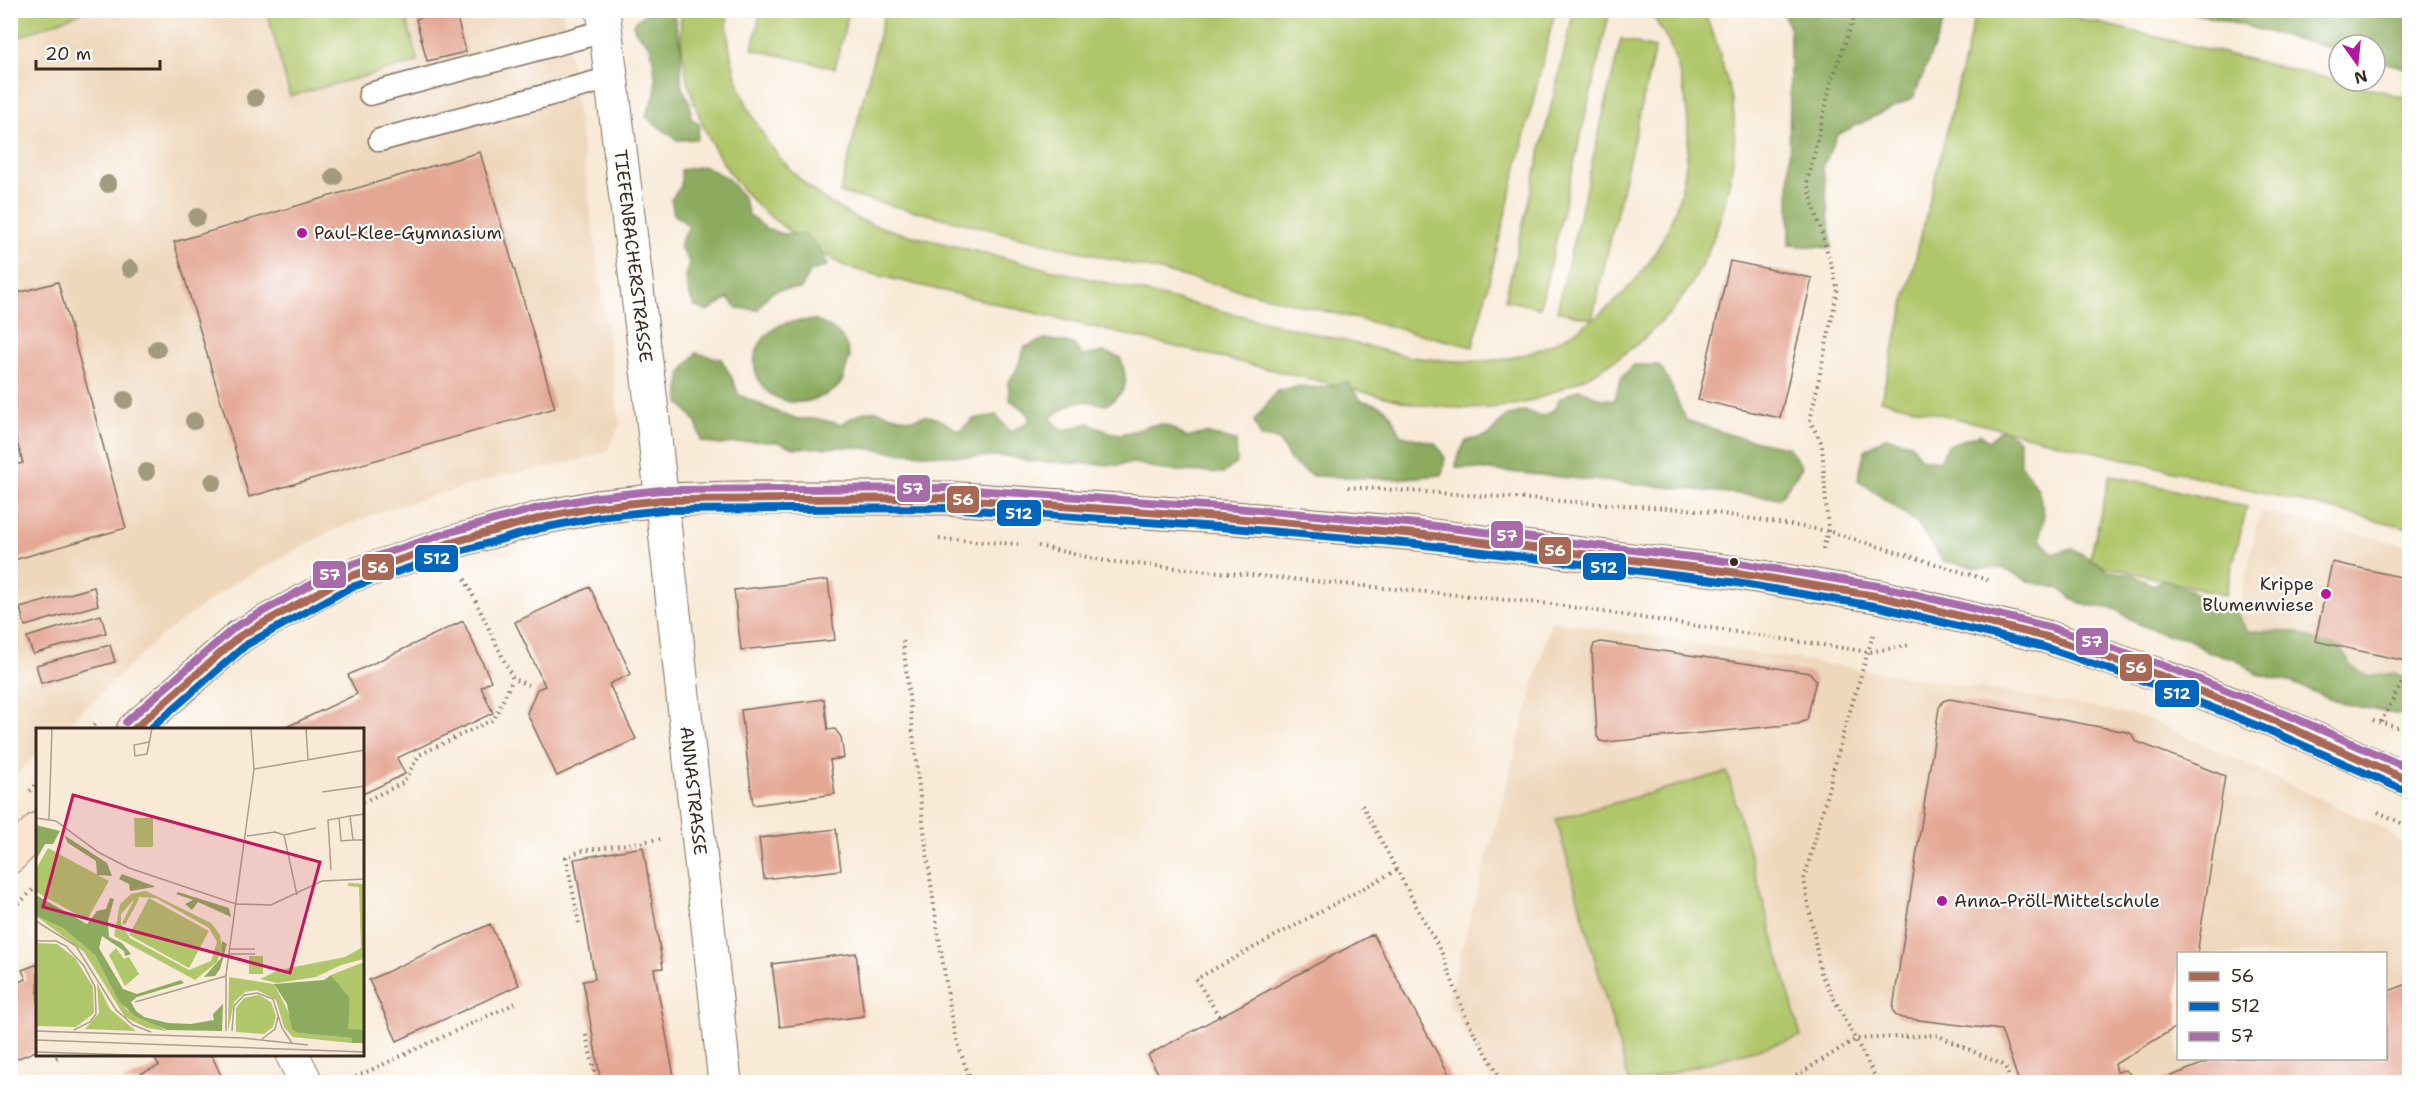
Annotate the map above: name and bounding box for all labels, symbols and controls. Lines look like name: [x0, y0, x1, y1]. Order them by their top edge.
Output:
scale bar: [36, 33, 160, 71]
north arrow: [2327, 33, 2387, 93]
text: 20 m: [45, 42, 91, 66]
text: N: [2352, 65, 2370, 89]
street label: TIEFENBACHERSTRASSE: [608, 148, 658, 364]
place label: Paul-Klee-Gymnasium: [314, 221, 502, 245]
marker: Paul-Klee-Gymnasium: [295, 226, 309, 240]
line badge: 57: [896, 474, 931, 503]
text: 57: [903, 478, 923, 499]
line badge: 56: [946, 485, 980, 514]
text: 56: [952, 489, 974, 510]
line badge: 512: [996, 499, 1042, 527]
text: 512: [1005, 503, 1033, 524]
line badge: 57: [1490, 520, 1524, 549]
text: 57: [1497, 525, 1517, 546]
line badge: 56: [1538, 536, 1572, 565]
text: 56: [1544, 540, 1566, 561]
line badge: 512: [414, 544, 459, 573]
text: 512: [423, 548, 451, 569]
line badge: 512: [1582, 552, 1627, 581]
line badge: 56: [361, 553, 395, 581]
unlabelled marker: [1728, 556, 1740, 568]
text: 56: [367, 557, 389, 578]
text: 512: [1590, 557, 1618, 578]
line badge: 57: [312, 560, 347, 589]
text: 57: [320, 564, 340, 585]
place label: Krippe Blumenwiese: [2202, 572, 2314, 617]
marker: Krippe Blumenwiese: [2319, 587, 2333, 601]
line badge: 57: [2075, 627, 2109, 656]
text: 57: [2082, 631, 2102, 652]
line badge: 56: [2119, 653, 2153, 682]
text: 56: [2125, 657, 2147, 678]
line badge: 512: [2154, 679, 2200, 708]
text: 512: [2163, 683, 2191, 704]
street label: ANNASTRASSE: [674, 725, 712, 856]
inset map: [36, 728, 364, 1057]
place label: Anna-Pröll-Mittelschule: [1954, 889, 2160, 913]
marker: Anna-Pröll-Mittelschule: [1935, 894, 1949, 908]
legend: [2177, 952, 2387, 1060]
text: 56: [2231, 964, 2254, 988]
text: 512: [2231, 994, 2260, 1018]
text: 57: [2231, 1024, 2254, 1048]

